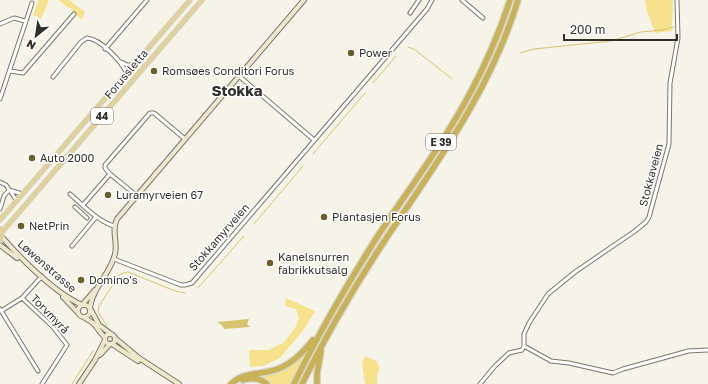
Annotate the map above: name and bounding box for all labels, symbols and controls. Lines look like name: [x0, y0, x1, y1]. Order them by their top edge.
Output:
north arrow: [16, 16, 56, 56]
scale bar: [564, 16, 677, 42]
text: 200 m: [570, 22, 605, 37]
text: N: [24, 37, 38, 53]
street label: Forussletta: [101, 46, 150, 101]
place label: Power: [359, 46, 393, 59]
marker: Power: [346, 48, 356, 58]
place label: Romsøes Conditori Forus: [162, 64, 295, 77]
marker: Romsøes Conditori Forus: [149, 66, 159, 76]
district label: Stokka: [212, 81, 263, 99]
road number: 44: [91, 108, 113, 124]
road number: E 39: [426, 134, 456, 150]
street label: Stokkaveien: [636, 142, 665, 208]
place label: Auto 2000: [40, 151, 95, 164]
marker: Auto 2000: [27, 153, 37, 163]
place label: Luramyrveien 67: [116, 188, 203, 201]
marker: Luramyrveien 67: [103, 190, 113, 200]
street label: Stokkamyrveien: [186, 200, 251, 273]
place label: Plantasjen Forus: [332, 210, 421, 223]
marker: Plantasjen Forus: [319, 212, 329, 222]
place label: NetPrin: [29, 219, 69, 232]
marker: NetPrin: [16, 221, 26, 231]
street label: Løwenstrasse: [15, 237, 79, 295]
place label: Kanelsnurren fabrikkutsalg: [278, 250, 349, 276]
marker: Kanelsnurren fabrikkutsalg: [265, 258, 275, 268]
place label: Domino's: [89, 273, 138, 286]
marker: Domino's: [76, 275, 86, 285]
street label: Torvmyrå: [29, 291, 72, 336]

